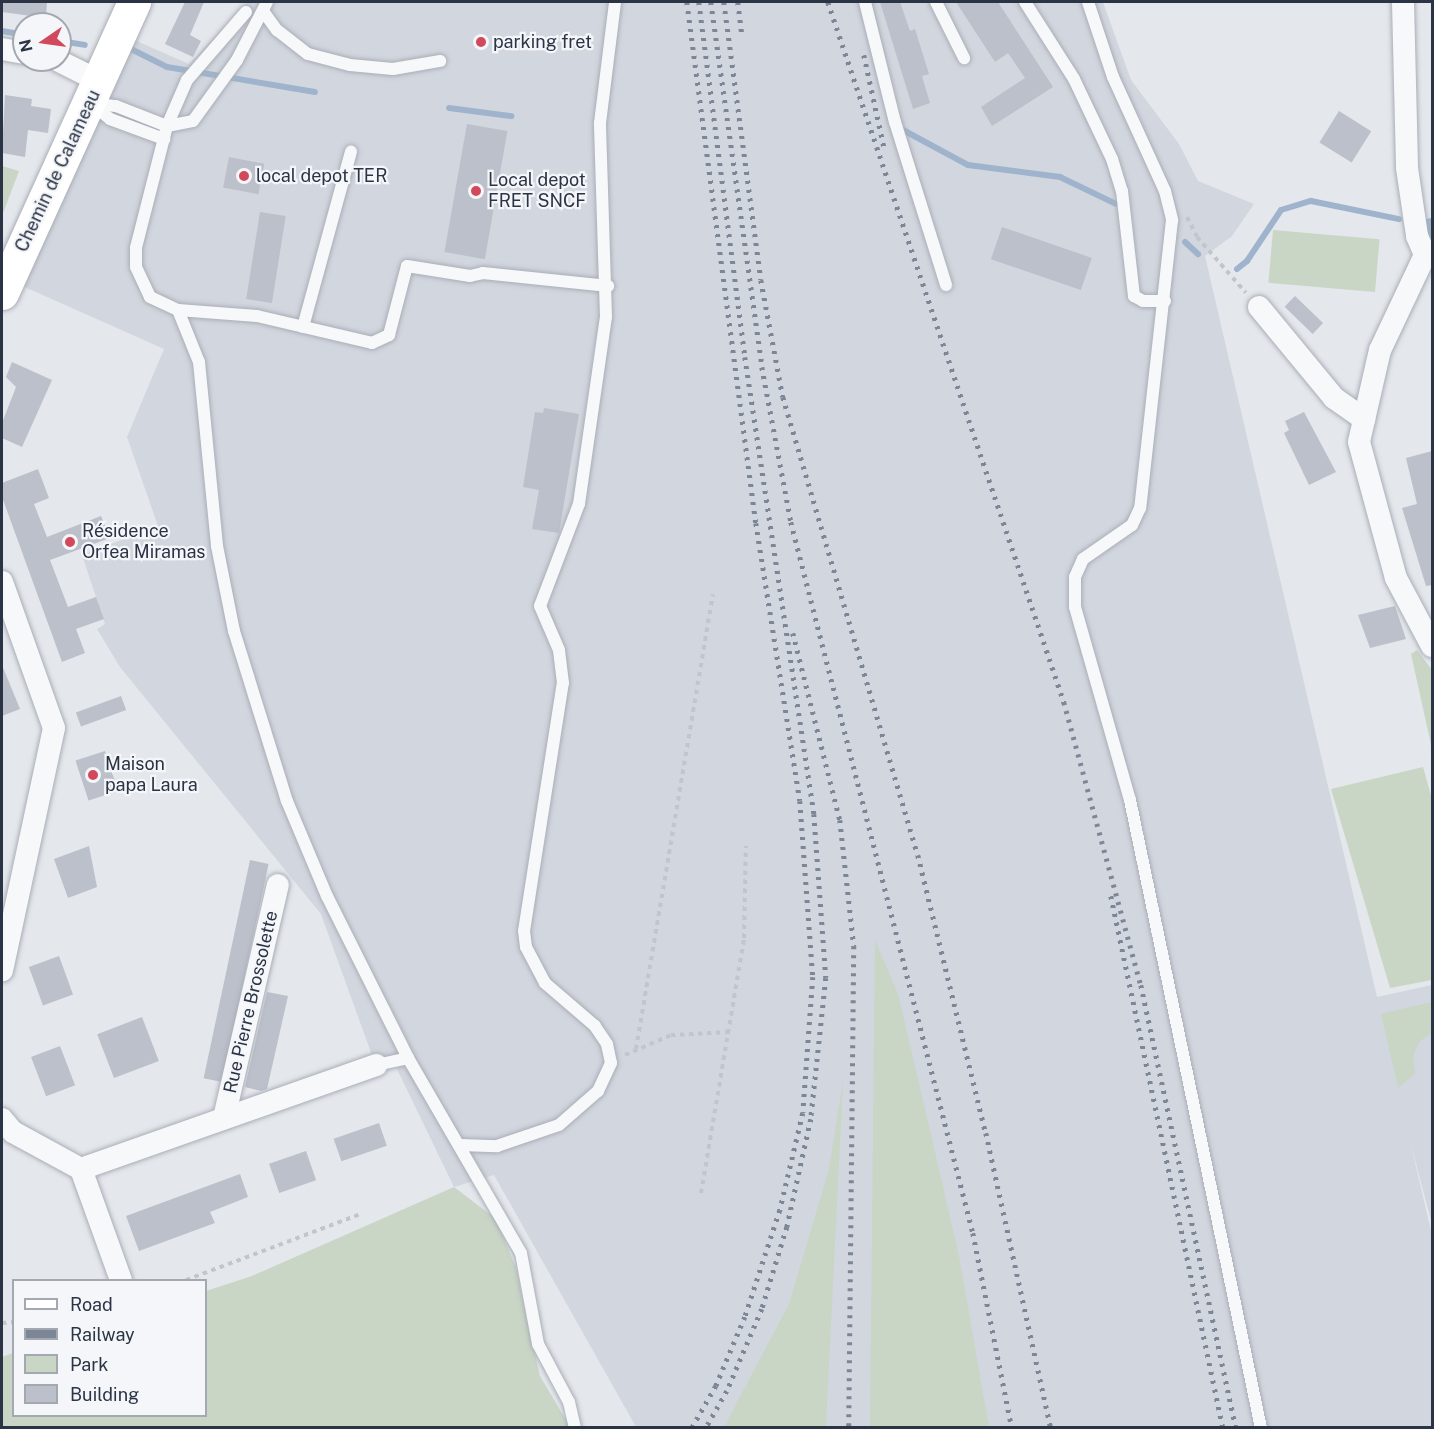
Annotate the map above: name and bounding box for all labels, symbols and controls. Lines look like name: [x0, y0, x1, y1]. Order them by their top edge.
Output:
north arrow: [12, 12, 72, 72]
place label: parking fret: [493, 31, 592, 53]
marker: parking fret: [474, 35, 488, 49]
text: N: [15, 37, 37, 54]
street label: Chemin de Calameau: [11, 86, 105, 256]
place label: local depot TER: [256, 165, 388, 187]
marker: local depot TER: [237, 169, 251, 183]
place label: Local depot FRET SNCF: [488, 170, 586, 213]
marker: Local depot FRET SNCF: [469, 184, 483, 198]
place label: Résidence Orfea Miramas: [82, 521, 205, 564]
marker: Résidence Orfea Miramas: [63, 535, 77, 549]
place label: Maison papa Laura: [105, 754, 198, 796]
marker: Maison papa Laura: [86, 768, 100, 782]
street label: Rue Pierre Brossolette: [219, 908, 283, 1096]
legend: [12, 1279, 207, 1417]
text: Road: [70, 1294, 113, 1315]
text: Railway: [70, 1324, 135, 1345]
text: Park: [70, 1354, 108, 1375]
text: Building: [70, 1384, 139, 1405]

